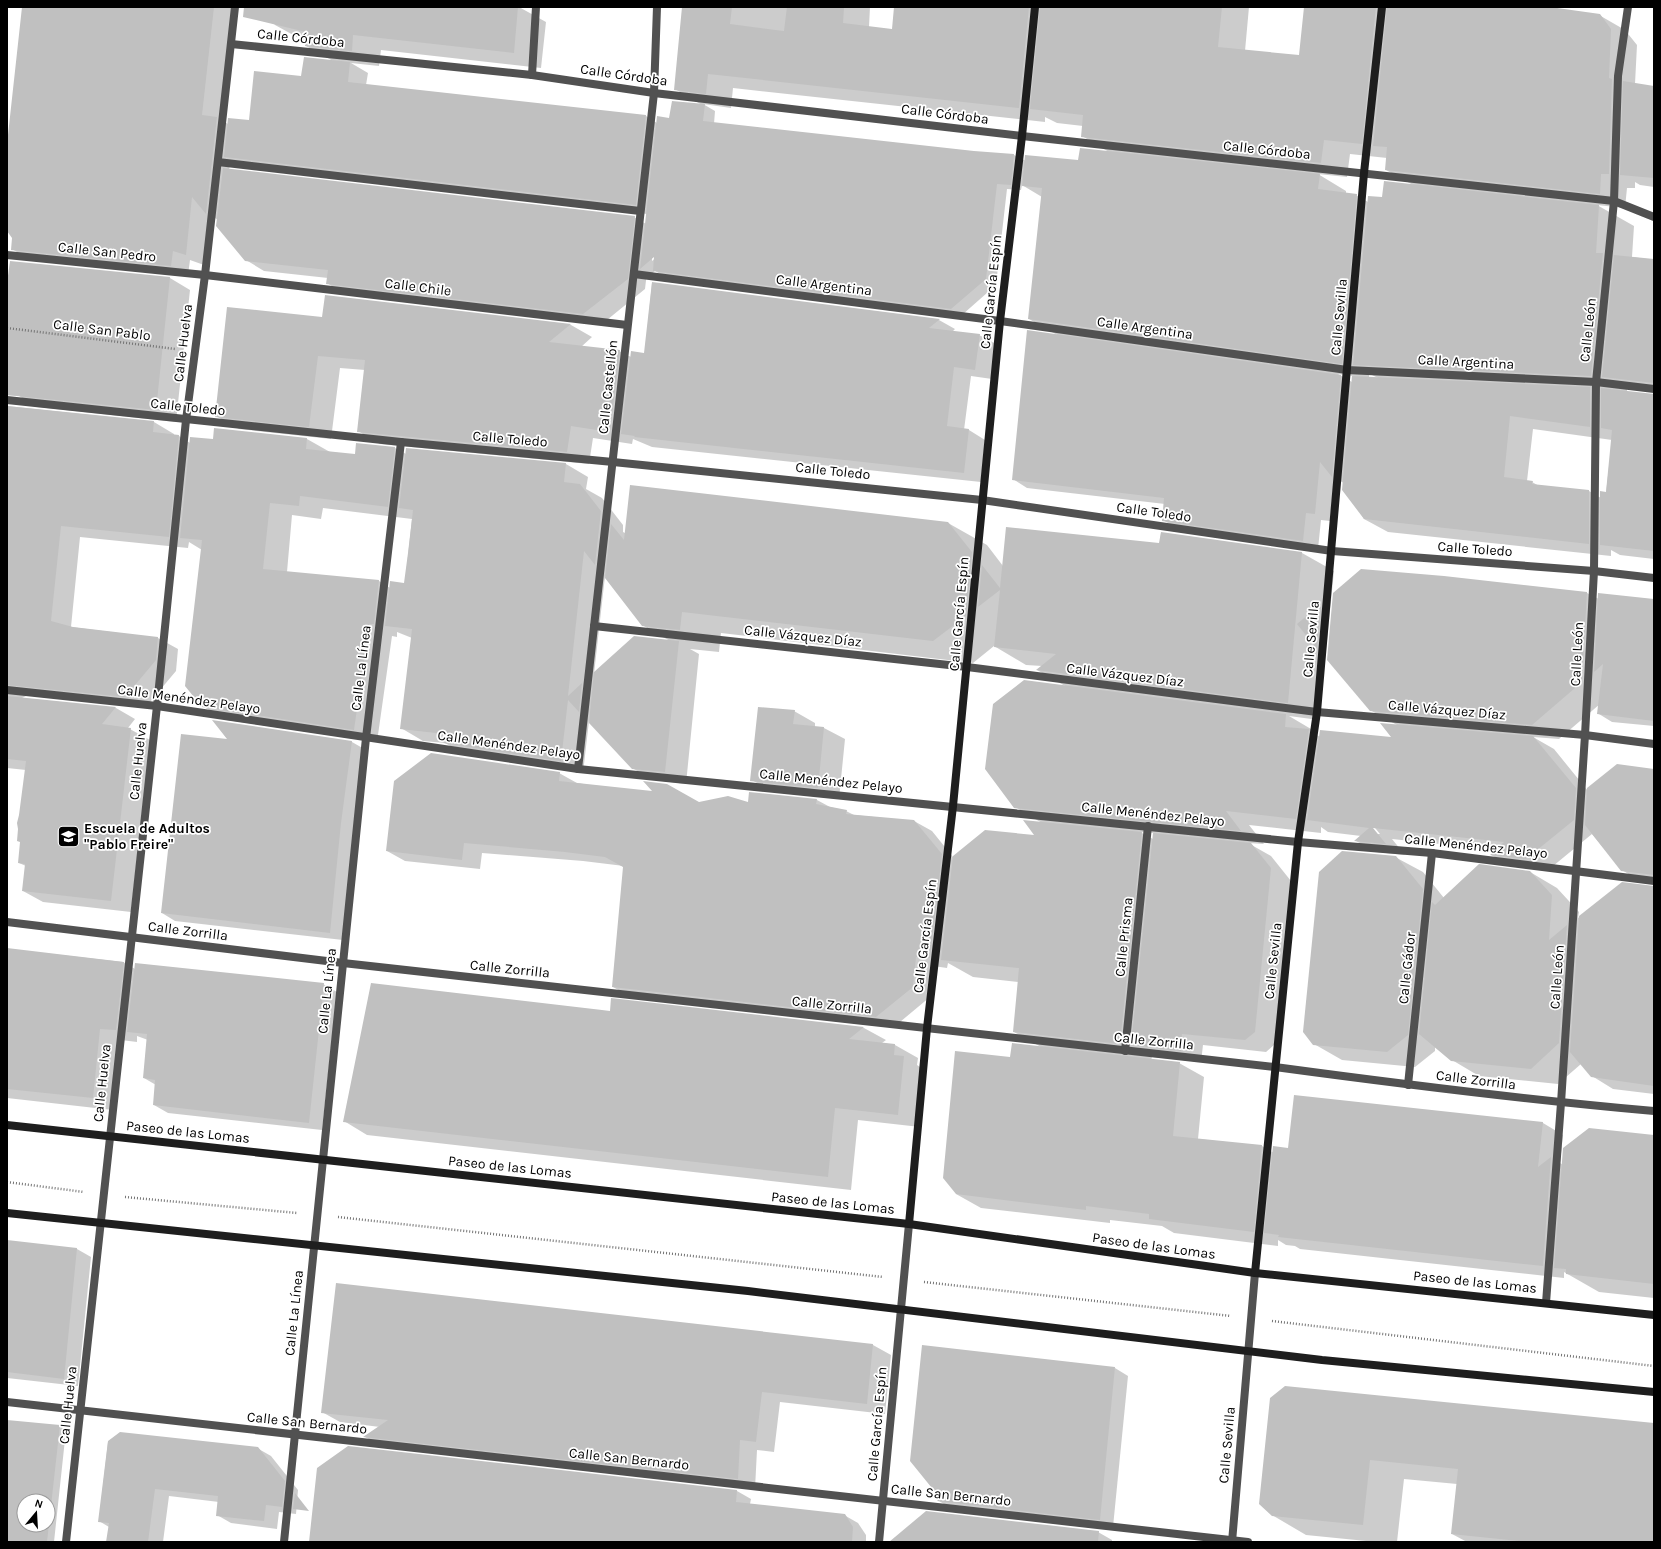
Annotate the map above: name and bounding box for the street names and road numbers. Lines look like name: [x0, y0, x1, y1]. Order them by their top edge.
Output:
street label: Calle Córdoba: [256, 25, 346, 51]
street label: Calle Córdoba: [579, 60, 669, 90]
street label: Calle Córdoba: [900, 100, 990, 128]
street label: Calle Córdoba: [1222, 137, 1312, 163]
street label: Calle García Espín: [977, 234, 1005, 350]
street label: Calle San Pedro: [57, 238, 157, 266]
street label: Calle Argentina: [775, 271, 873, 299]
street label: Calle Chile: [384, 274, 452, 300]
street label: Calle Sevilla: [1327, 278, 1351, 356]
street label: Calle León: [1576, 297, 1600, 363]
street label: Calle Huelva: [170, 303, 196, 383]
street label: Calle Argentina: [1096, 313, 1194, 343]
street label: Calle San Pablo: [52, 316, 152, 344]
street label: Calle Castellón: [595, 339, 621, 435]
street label: Calle Argentina: [1417, 351, 1515, 373]
street label: Calle Toledo: [150, 395, 226, 419]
street label: Calle Toledo: [472, 427, 548, 451]
street label: Calle Toledo: [795, 459, 871, 483]
street label: Calle Toledo: [1116, 498, 1192, 526]
street label: Calle Toledo: [1437, 538, 1513, 560]
street label: Calle García Espín: [946, 556, 972, 672]
street label: Calle Sevilla: [1299, 600, 1323, 678]
street label: Calle Vázquez Díaz: [743, 621, 863, 651]
street label: Calle León: [1567, 621, 1587, 687]
street label: Calle La Línea: [347, 624, 375, 712]
street label: Calle Vázquez Díaz: [1065, 659, 1185, 691]
street label: Calle Menéndez Pelayo: [117, 681, 261, 717]
street label: Calle Vázquez Díaz: [1387, 696, 1507, 724]
street label: Calle Huelva: [125, 721, 151, 801]
street label: Calle Menéndez Pelayo: [437, 727, 581, 763]
street label: Calle Menéndez Pelayo: [759, 765, 903, 797]
street label: Calle Menéndez Pelayo: [1081, 798, 1225, 830]
street label: Calle Menéndez Pelayo: [1404, 830, 1548, 862]
street label: Calle García Espín: [910, 878, 940, 994]
street label: Calle Prisma: [1111, 896, 1137, 978]
street label: Calle Zorrilla: [147, 918, 229, 944]
street label: Calle Sevilla: [1261, 922, 1285, 1000]
street label: Calle Gádor: [1395, 930, 1419, 1005]
street label: Calle León: [1546, 944, 1568, 1010]
street label: Calle La Línea: [314, 947, 340, 1035]
street label: Calle Zorrilla: [469, 956, 551, 982]
street label: Calle Zorrilla: [791, 992, 873, 1018]
street label: Calle Zorrilla: [1113, 1028, 1195, 1054]
street label: Calle Huelva: [89, 1043, 115, 1123]
street label: Calle Zorrilla: [1435, 1067, 1517, 1093]
street label: Paseo de las Lomas: [125, 1117, 251, 1147]
street label: Paseo de las Lomas: [447, 1152, 573, 1182]
street label: Paseo de las Lomas: [770, 1188, 896, 1218]
street label: Paseo de las Lomas: [1091, 1229, 1217, 1263]
street label: Paseo de las Lomas: [1412, 1267, 1538, 1297]
street label: Calle La Línea: [281, 1269, 307, 1357]
street label: Calle Huelva: [55, 1365, 81, 1445]
street label: Calle García Espín: [864, 1366, 890, 1482]
street label: Calle Sevilla: [1215, 1406, 1239, 1484]
street label: Calle San Bernardo: [246, 1408, 368, 1438]
street label: Calle San Bernardo: [568, 1444, 690, 1474]
street label: Calle San Bernardo: [890, 1480, 1012, 1510]

